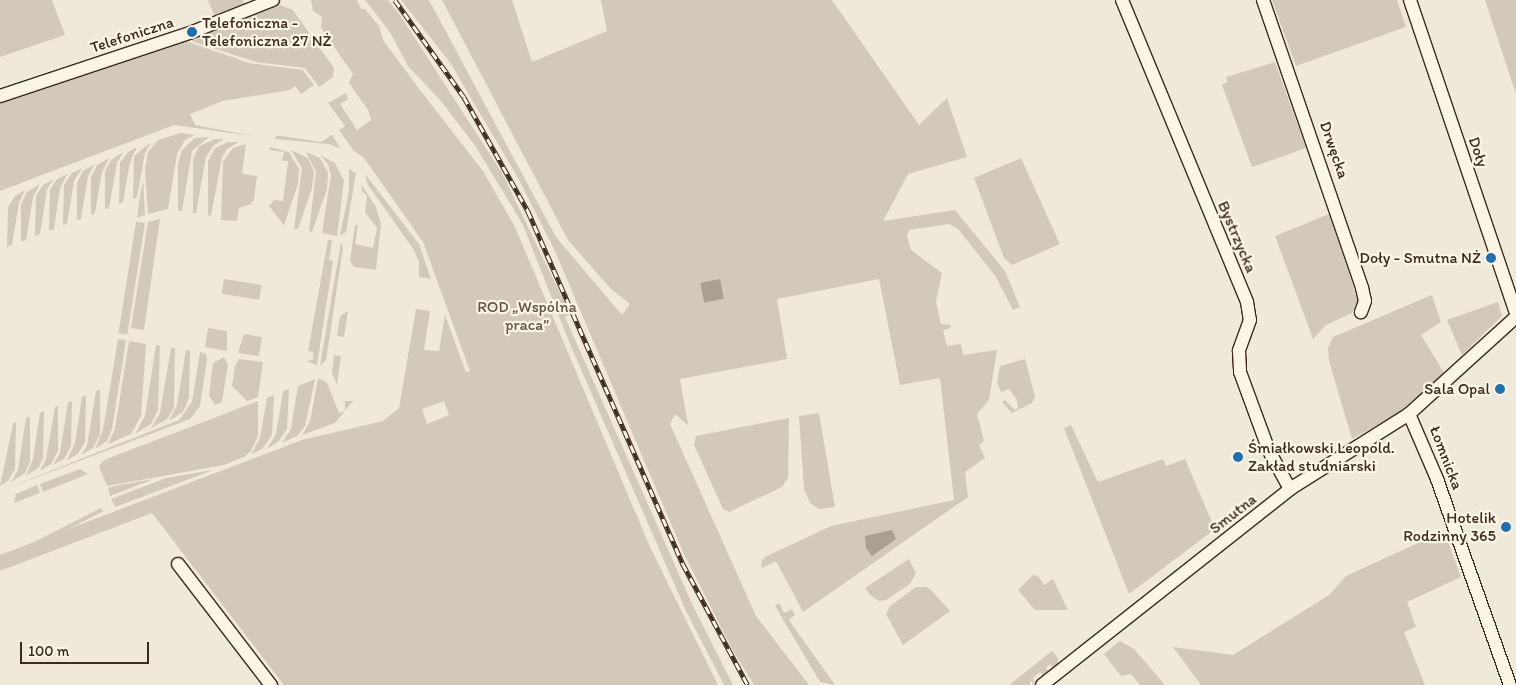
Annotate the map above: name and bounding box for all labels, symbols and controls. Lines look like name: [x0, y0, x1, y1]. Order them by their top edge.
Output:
street label: Telefoniczna: [88, 13, 176, 57]
place label: Telefoniczna - Telefoniczna 27 NŻ: [202, 13, 332, 51]
marker: Telefoniczna - Telefoniczna 27 NŻ: [186, 26, 198, 38]
street label: Drwęcka: [1315, 119, 1353, 181]
street label: Doły: [1464, 134, 1492, 170]
street label: Bystrzycka: [1213, 198, 1261, 276]
place label: Doły - Smutna NŻ: [1359, 248, 1481, 268]
marker: Doły - Smutna NŻ: [1485, 252, 1497, 264]
park label: ROD „Wspólna praca”: [477, 297, 577, 335]
place label: Sala Opal: [1424, 379, 1490, 399]
marker: Sala Opal: [1494, 383, 1506, 395]
street label: Łomnicka: [1425, 423, 1467, 493]
place label: Śmiałkowski Leopold. Zakład studniarski: [1248, 438, 1395, 476]
marker: Śmiałkowski Leopold. Zakład studniarski: [1232, 451, 1244, 463]
street label: Smutna: [1206, 490, 1260, 538]
place label: Hotelik Rodzinny 365: [1403, 508, 1496, 546]
marker: Hotelik Rodzinny 365: [1500, 521, 1512, 533]
scale bar: [22, 632, 151, 664]
text: 100 m: [28, 642, 69, 660]

